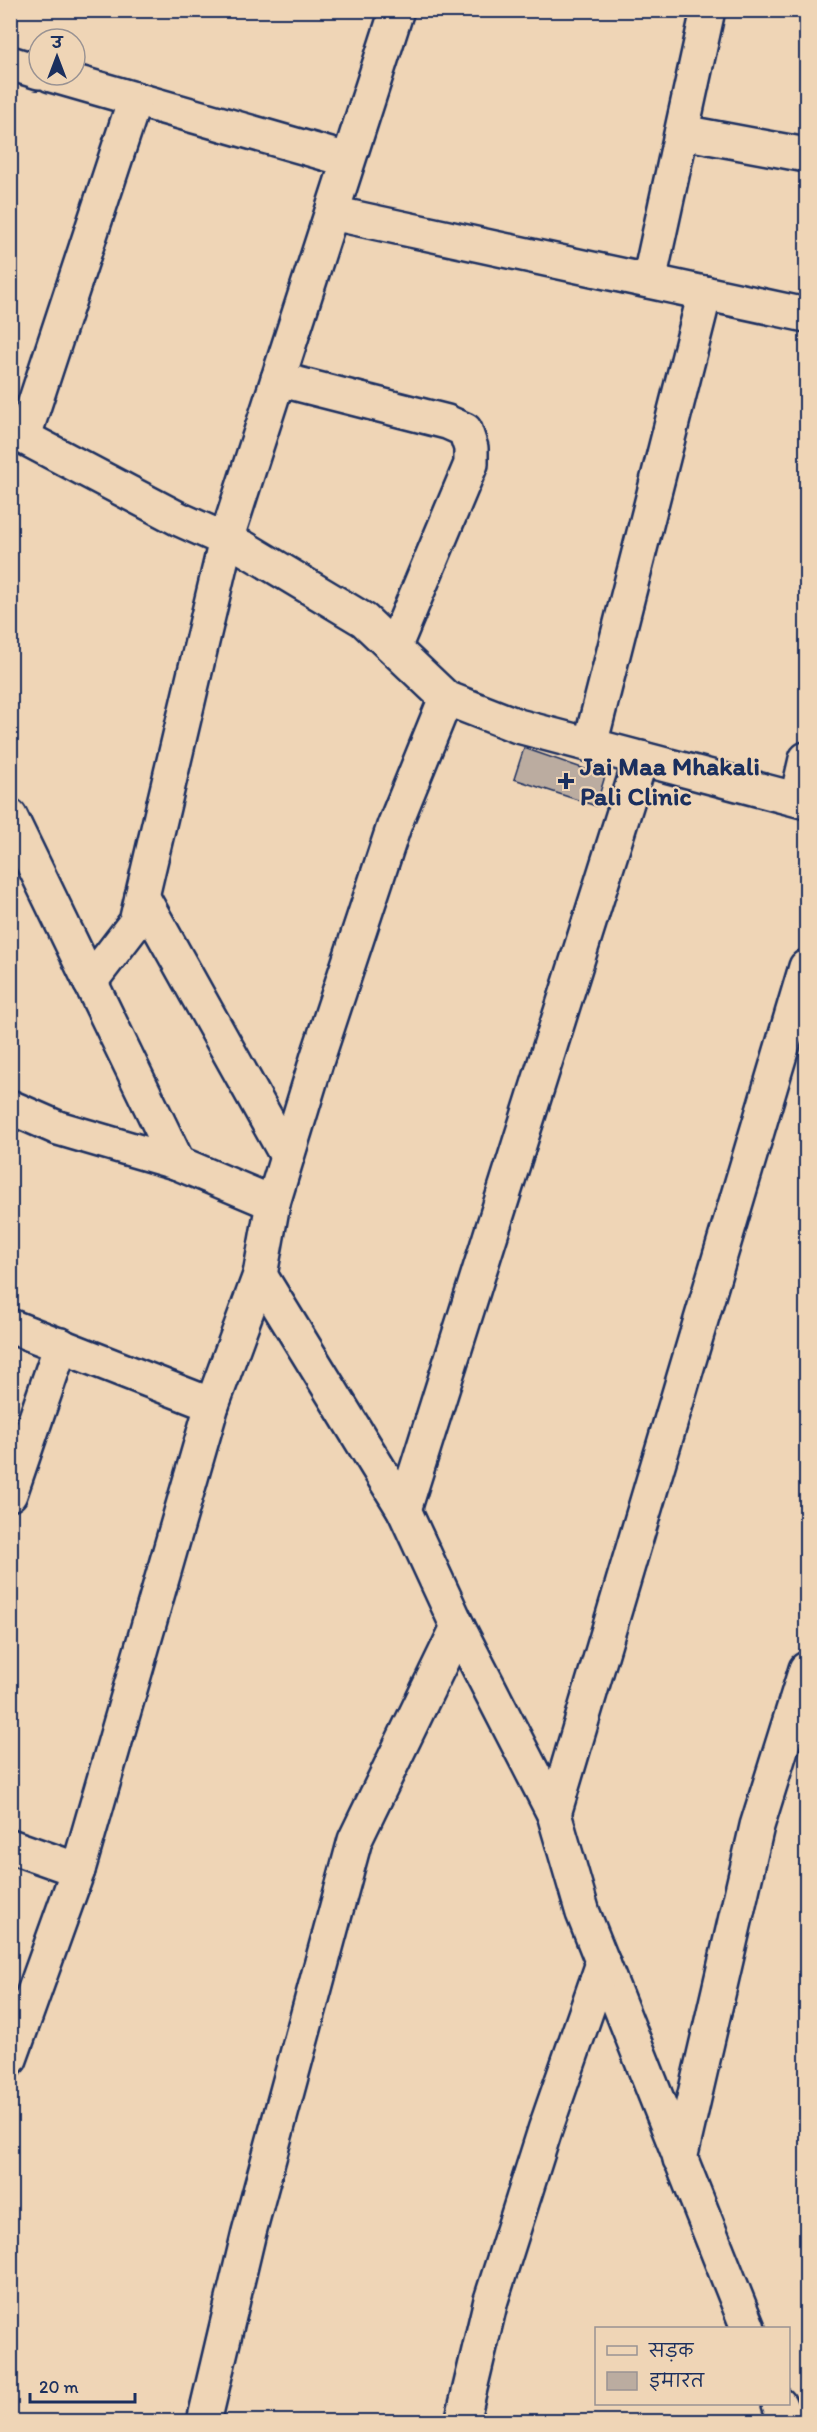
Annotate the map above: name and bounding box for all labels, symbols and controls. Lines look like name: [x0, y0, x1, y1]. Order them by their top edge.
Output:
north arrow: [27, 27, 87, 87]
text: उ: [50, 33, 64, 52]
place label: Jai Maa Mhakali Pali Clinic: [579, 750, 760, 812]
marker: Jai Maa Mhakali Pali Clinic: [557, 772, 575, 790]
legend: [595, 2327, 790, 2405]
text: सड़क: [648, 2340, 694, 2362]
scale bar: [30, 2366, 135, 2404]
text: इमारत: [649, 2370, 705, 2392]
text: 20 m: [39, 2376, 79, 2398]

